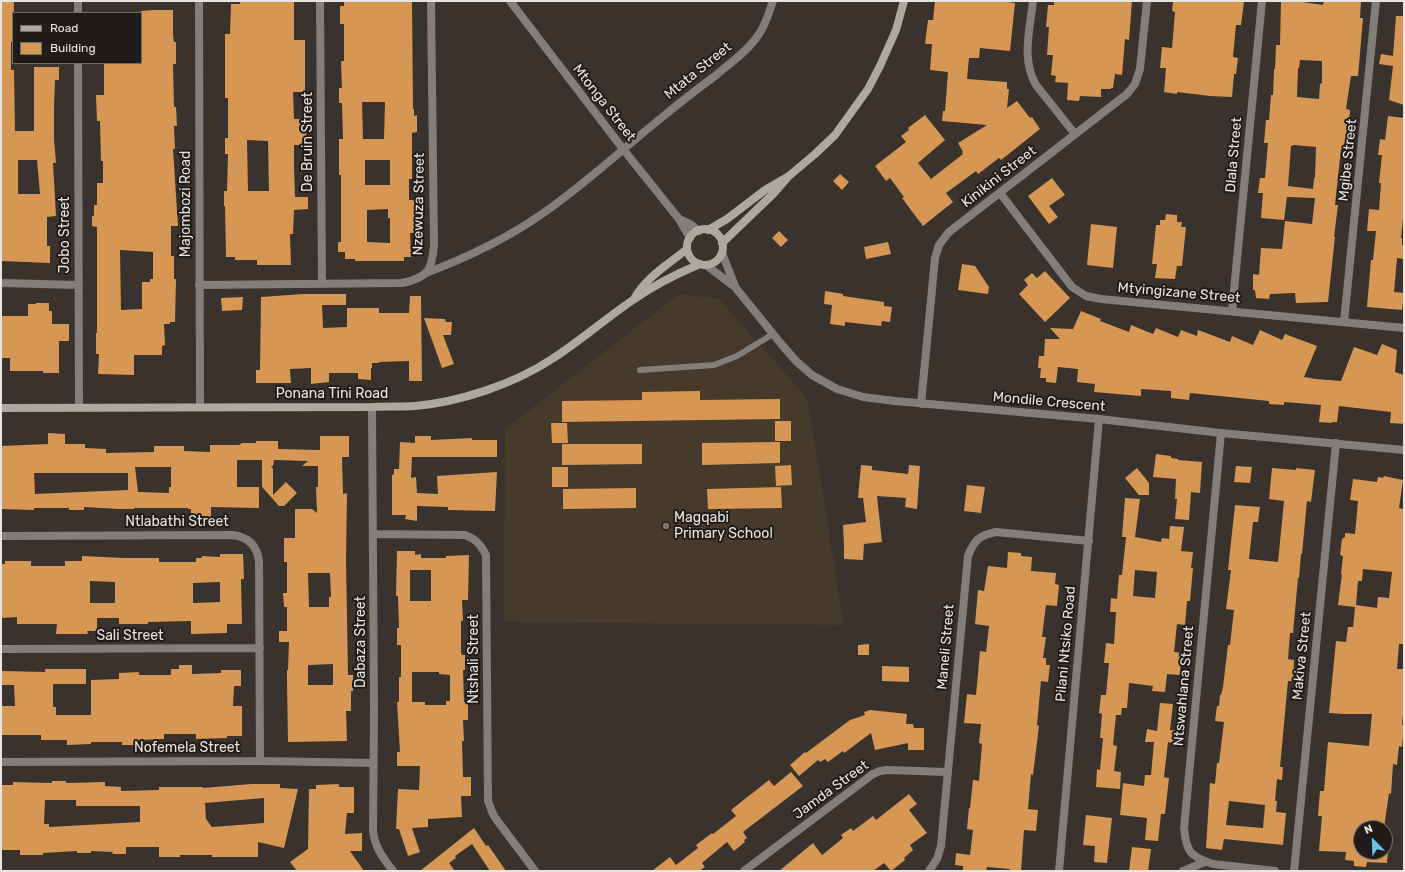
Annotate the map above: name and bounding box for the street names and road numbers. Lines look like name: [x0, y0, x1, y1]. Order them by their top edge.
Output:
street label: Mtata Street: [661, 39, 735, 103]
street label: Mtonga Street: [569, 61, 639, 145]
street label: De Bruin Street: [300, 92, 316, 192]
street label: Dlala Street: [1222, 117, 1246, 193]
street label: Mgibe Street: [1335, 118, 1361, 202]
street label: Kinikini Street: [958, 143, 1040, 211]
street label: Majombozi Road: [178, 151, 194, 257]
street label: Nzewuza Street: [410, 152, 428, 256]
street label: Jobo Street: [57, 196, 73, 274]
street label: Mtyingizane Street: [1117, 279, 1241, 307]
street label: Ponana Tini Road: [276, 386, 388, 402]
street label: Mondile Crescent: [992, 389, 1106, 415]
street label: Ntlabathi Street: [125, 514, 229, 530]
street label: Pilani Ntsiko Road: [1053, 585, 1079, 703]
street label: Dabaza Street: [353, 596, 369, 688]
street label: Maneli Street: [934, 604, 958, 690]
street label: Makiva Street: [1289, 611, 1315, 701]
street label: Ntshali Street: [466, 614, 482, 704]
street label: Ntswahlana Street: [1170, 625, 1198, 747]
street label: Sali Street: [96, 628, 164, 644]
street label: Nofemela Street: [134, 740, 240, 756]
street label: Jamda Street: [790, 757, 872, 823]

